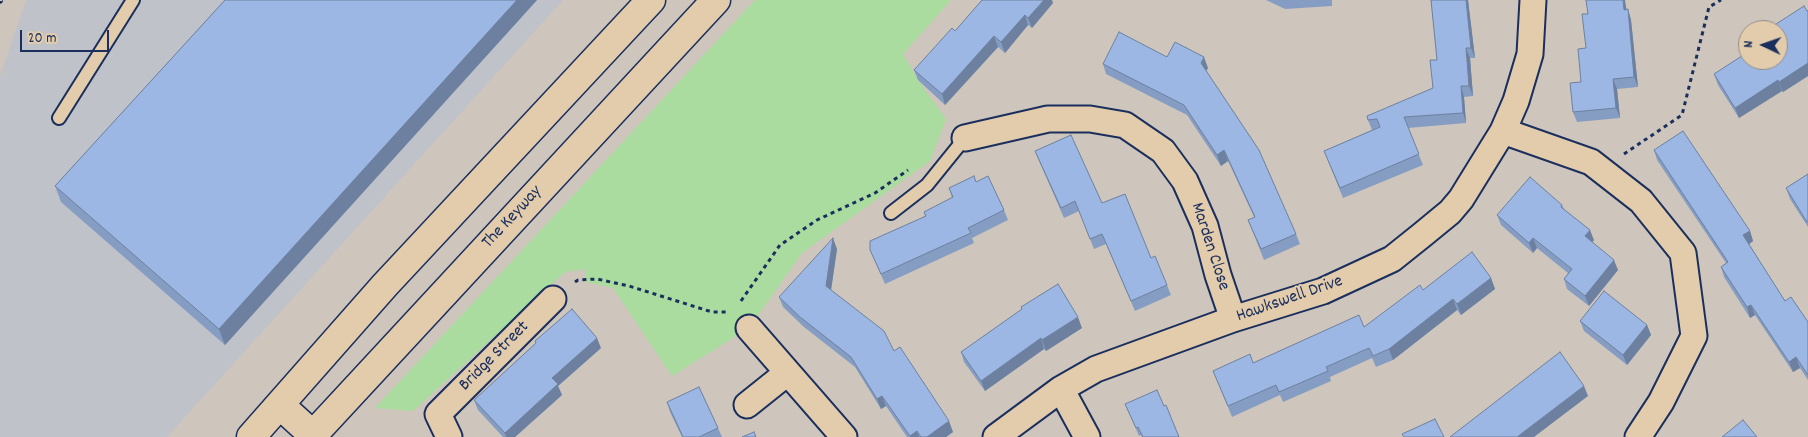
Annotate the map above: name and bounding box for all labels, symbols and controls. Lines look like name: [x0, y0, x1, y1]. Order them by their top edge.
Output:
scale bar: [22, 20, 111, 52]
north arrow: [1738, 20, 1788, 70]
text: 20 m: [28, 28, 56, 50]
text: N: [1739, 40, 1759, 48]
street label: The Keyway: [478, 182, 548, 254]
street label: Marden Close: [1185, 200, 1233, 294]
street label: Hawkswell Drive: [1234, 272, 1346, 328]
street label: Bridge Street: [455, 317, 535, 397]

